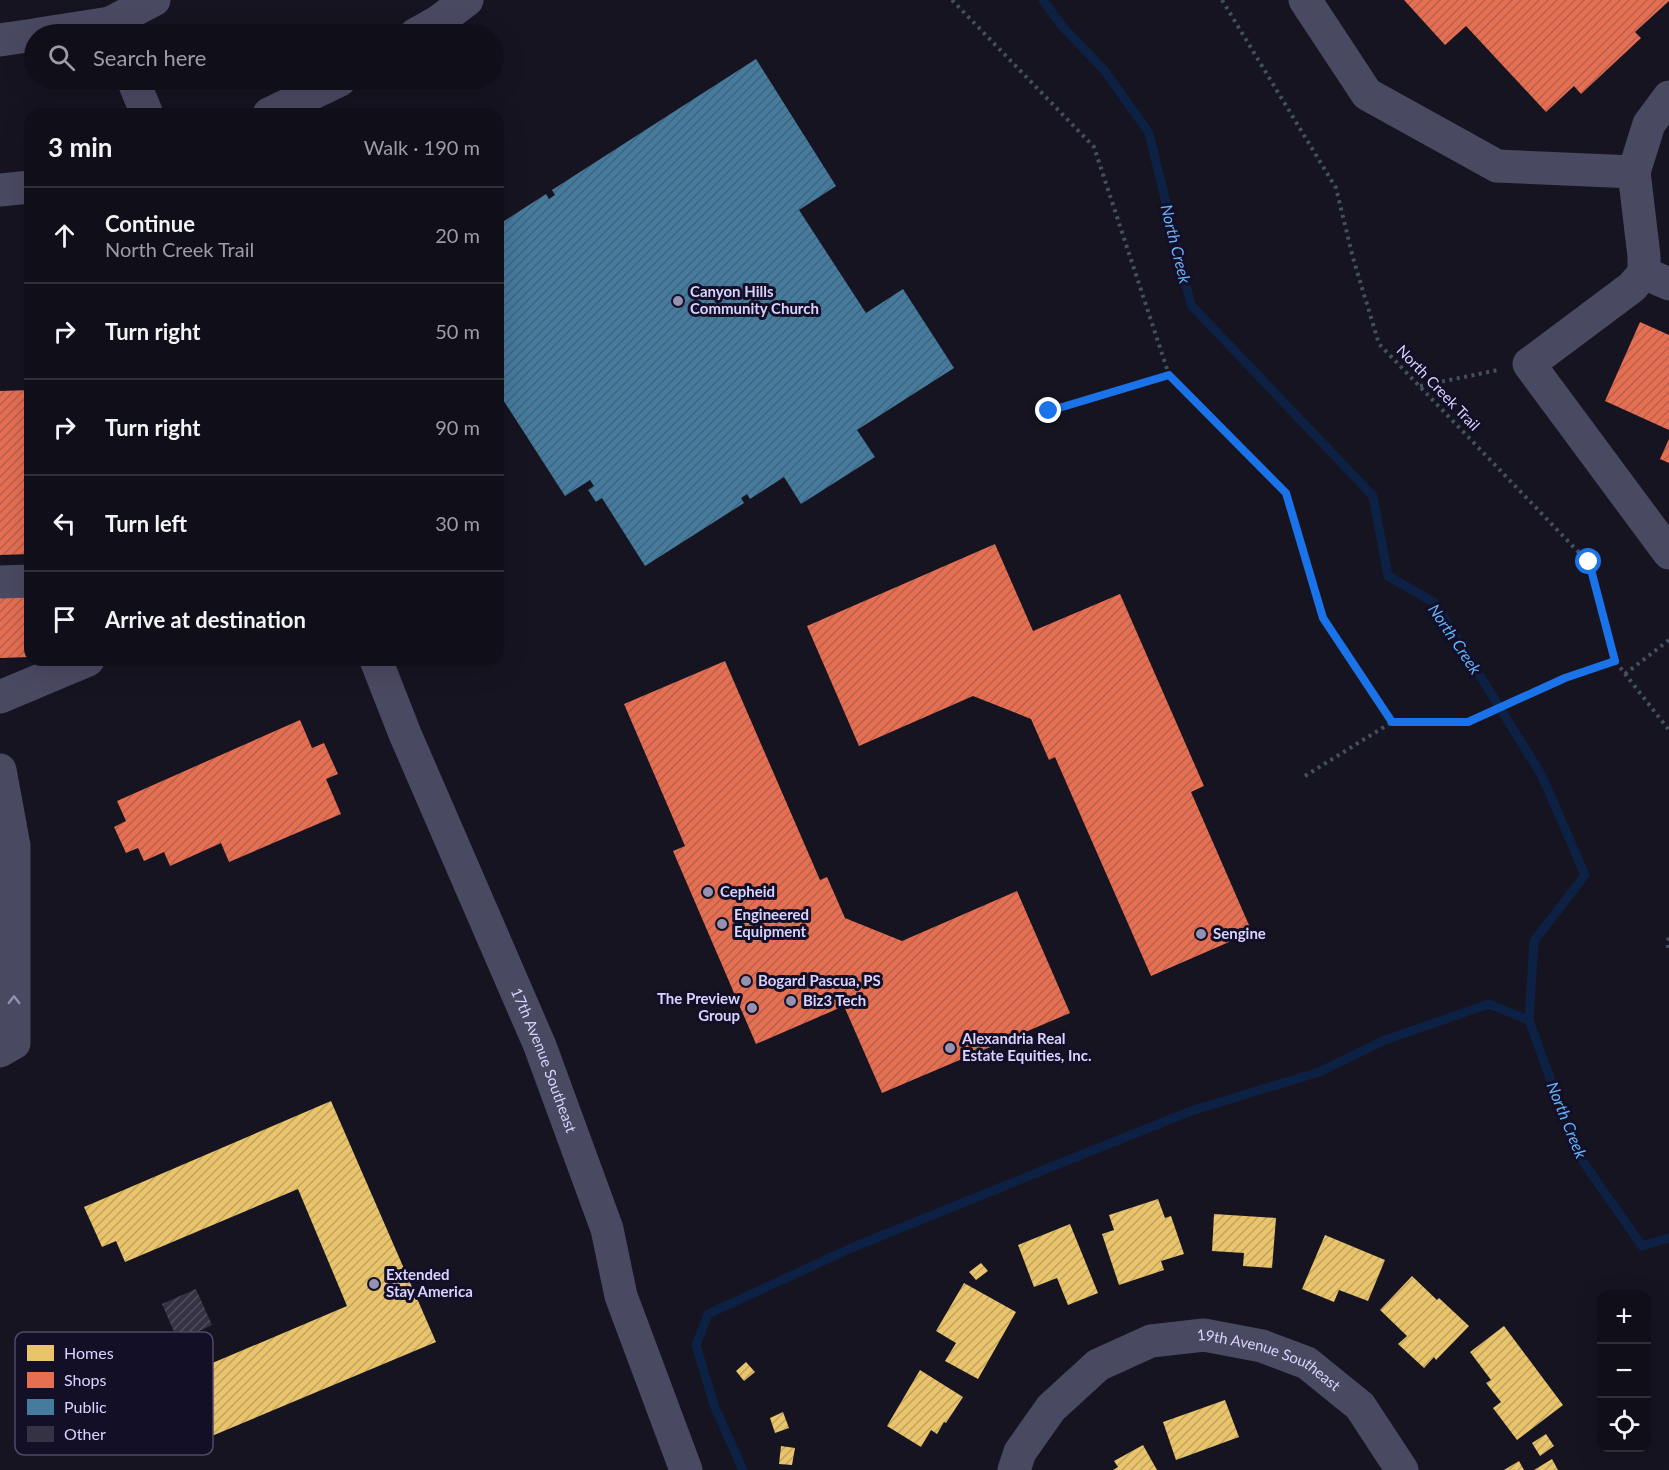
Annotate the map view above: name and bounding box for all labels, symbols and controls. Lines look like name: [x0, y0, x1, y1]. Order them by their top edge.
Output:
search box: [24, 24, 504, 90]
icon: search: [45, 41, 78, 74]
text: Search here: [93, 44, 206, 71]
text: 3 min: [48, 131, 112, 163]
text: Walk · 190 m: [364, 135, 480, 159]
water label: North Creek: [1158, 202, 1196, 286]
text: Continue: [105, 210, 195, 237]
icon: ahead: [48, 219, 81, 252]
text: 20 m: [435, 223, 480, 247]
text: North Creek Trail: [105, 237, 254, 261]
place label: Canyon Hills Community Church: [690, 282, 819, 317]
marker: Canyon Hills Community Church: [671, 294, 685, 308]
icon: right: [48, 315, 81, 348]
text: Turn right: [105, 318, 200, 345]
text: 50 m: [435, 319, 480, 343]
street label: North Creek Trail: [1393, 341, 1484, 434]
route end: [1035, 397, 1061, 423]
icon: right: [48, 411, 81, 444]
text: Turn right: [105, 414, 200, 441]
text: 90 m: [435, 415, 480, 439]
icon: left: [48, 507, 81, 540]
text: Turn left: [105, 510, 187, 537]
text: 30 m: [435, 511, 480, 535]
route start: [1575, 548, 1601, 574]
water label: North Creek: [1425, 600, 1486, 678]
icon: arrive: [48, 603, 81, 636]
text: Arrive at destination: [105, 606, 306, 633]
place label: Cepheid: [720, 882, 775, 900]
marker: Cepheid: [701, 885, 715, 899]
place label: Engineered Equipment: [734, 905, 809, 940]
marker: Engineered Equipment: [715, 917, 729, 931]
place label: Sengine: [1213, 924, 1266, 942]
marker: Sengine: [1194, 927, 1208, 941]
place label: Bogard Pascua, PS: [758, 971, 881, 989]
marker: Bogard Pascua, PS: [739, 974, 753, 988]
street label: 17th Avenue Southeast: [508, 985, 581, 1135]
place label: The Preview Group: [657, 989, 740, 1024]
place label: Biz3 Tech: [803, 991, 866, 1009]
marker: Biz3 Tech: [784, 994, 798, 1008]
one-way arrow: [8, 996, 20, 1005]
marker: The Preview Group: [745, 1001, 759, 1015]
place label: Alexandria Real Estate Equities, Inc.: [961, 1029, 1092, 1064]
marker: Alexandria Real Estate Equities, Inc.: [943, 1041, 957, 1055]
water label: North Creek: [1544, 1079, 1592, 1161]
place label: Extended Stay America: [386, 1265, 473, 1300]
marker: Extended Stay America: [367, 1277, 381, 1291]
map controls: [1597, 1290, 1651, 1452]
button: +: [1597, 1290, 1651, 1344]
street label: 19th Avenue Southeast: [1196, 1325, 1345, 1395]
legend: [15, 1332, 213, 1455]
text: Homes: [64, 1343, 114, 1362]
button: −: [1597, 1344, 1651, 1398]
text: Shops: [64, 1370, 107, 1389]
text: Public: [64, 1397, 107, 1416]
button: locate: [1597, 1398, 1651, 1452]
text: Other: [64, 1424, 106, 1443]

